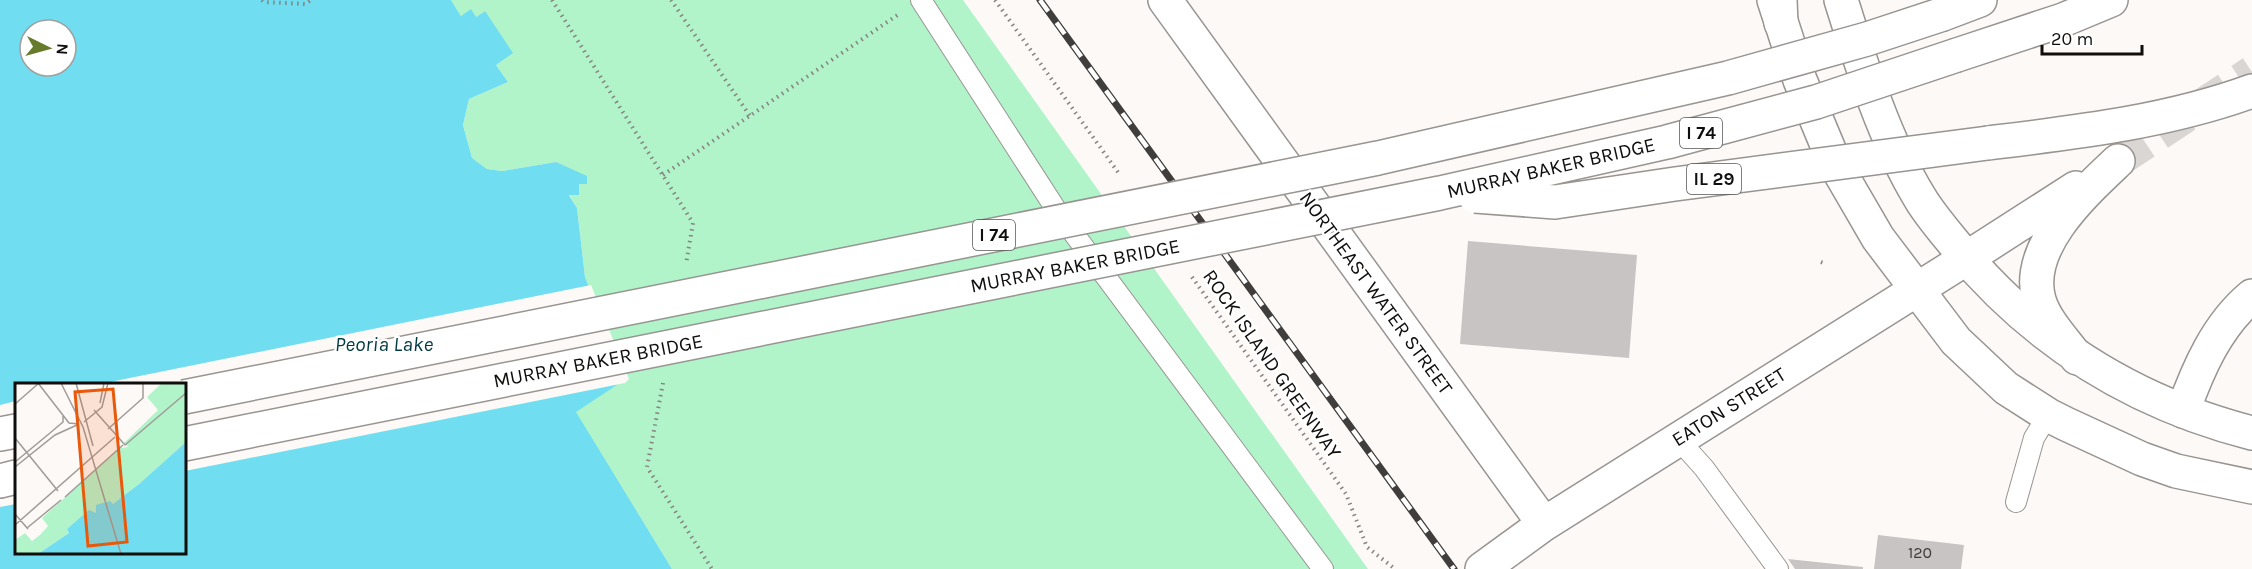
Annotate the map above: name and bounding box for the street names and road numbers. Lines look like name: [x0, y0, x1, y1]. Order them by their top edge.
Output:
road number: I 74: [1680, 118, 1722, 148]
street label: MURRAY BAKER BRIDGE: [1445, 133, 1657, 203]
road number: IL 29: [1687, 164, 1741, 194]
street label: NORTHEAST WATER STREET: [1295, 187, 1457, 399]
road number: I 74: [973, 220, 1015, 250]
street label: MURRAY BAKER BRIDGE: [968, 234, 1182, 298]
street label: ROCK ISLAND GREENWAY: [1198, 265, 1346, 463]
street label: MURRAY BAKER BRIDGE: [491, 329, 705, 393]
street label: EATON STREET: [1668, 363, 1790, 451]

